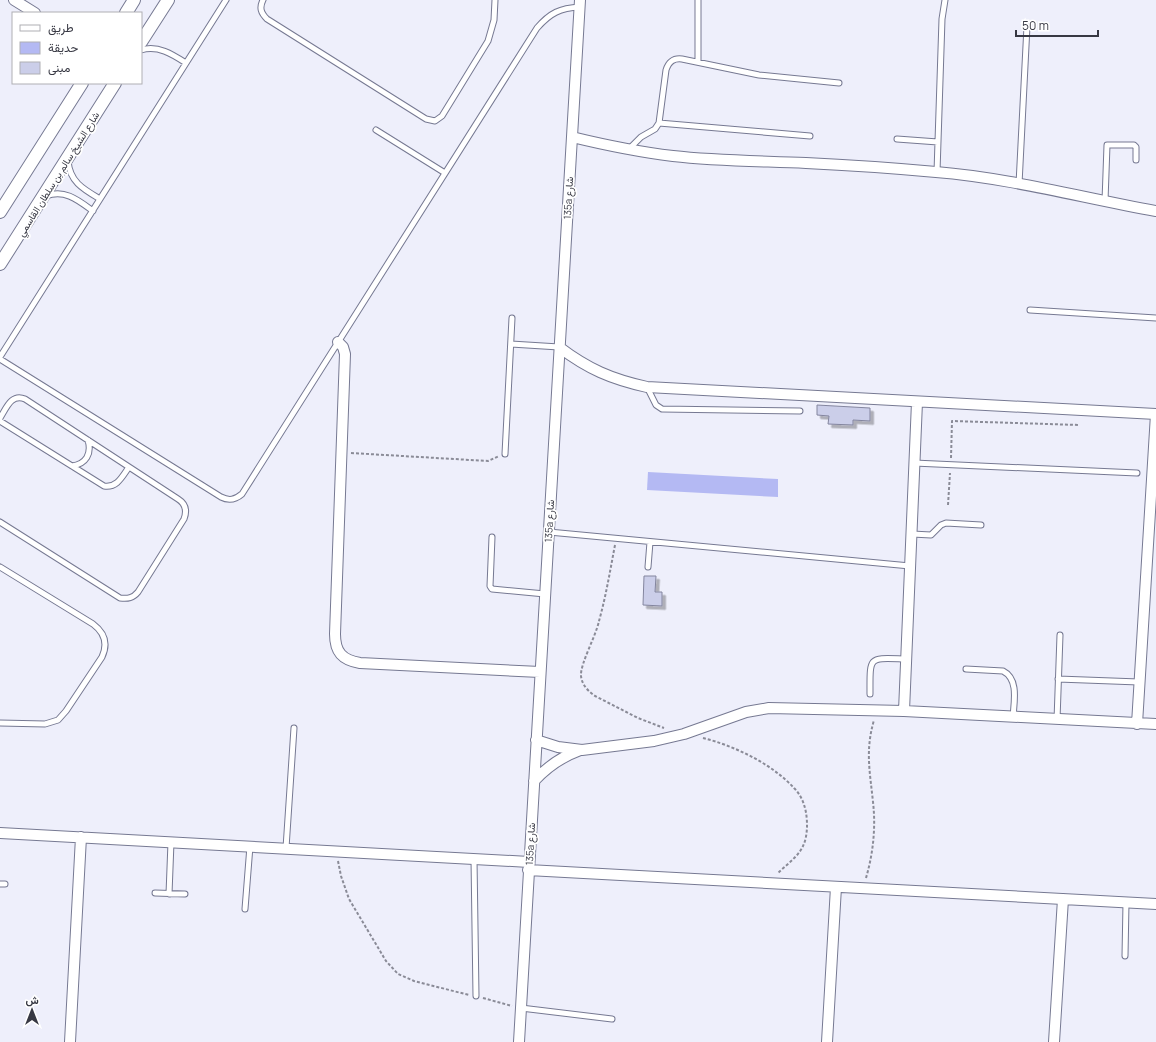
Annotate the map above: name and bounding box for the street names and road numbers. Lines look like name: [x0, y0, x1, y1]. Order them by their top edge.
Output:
street label: شارع الشيخ سالم بن سلطان القاسمي: [14, 109, 104, 240]
street label: 135a شارع: [560, 176, 576, 220]
street label: 135a شارع: [541, 499, 557, 543]
street label: 135a شارع: [522, 822, 538, 866]

